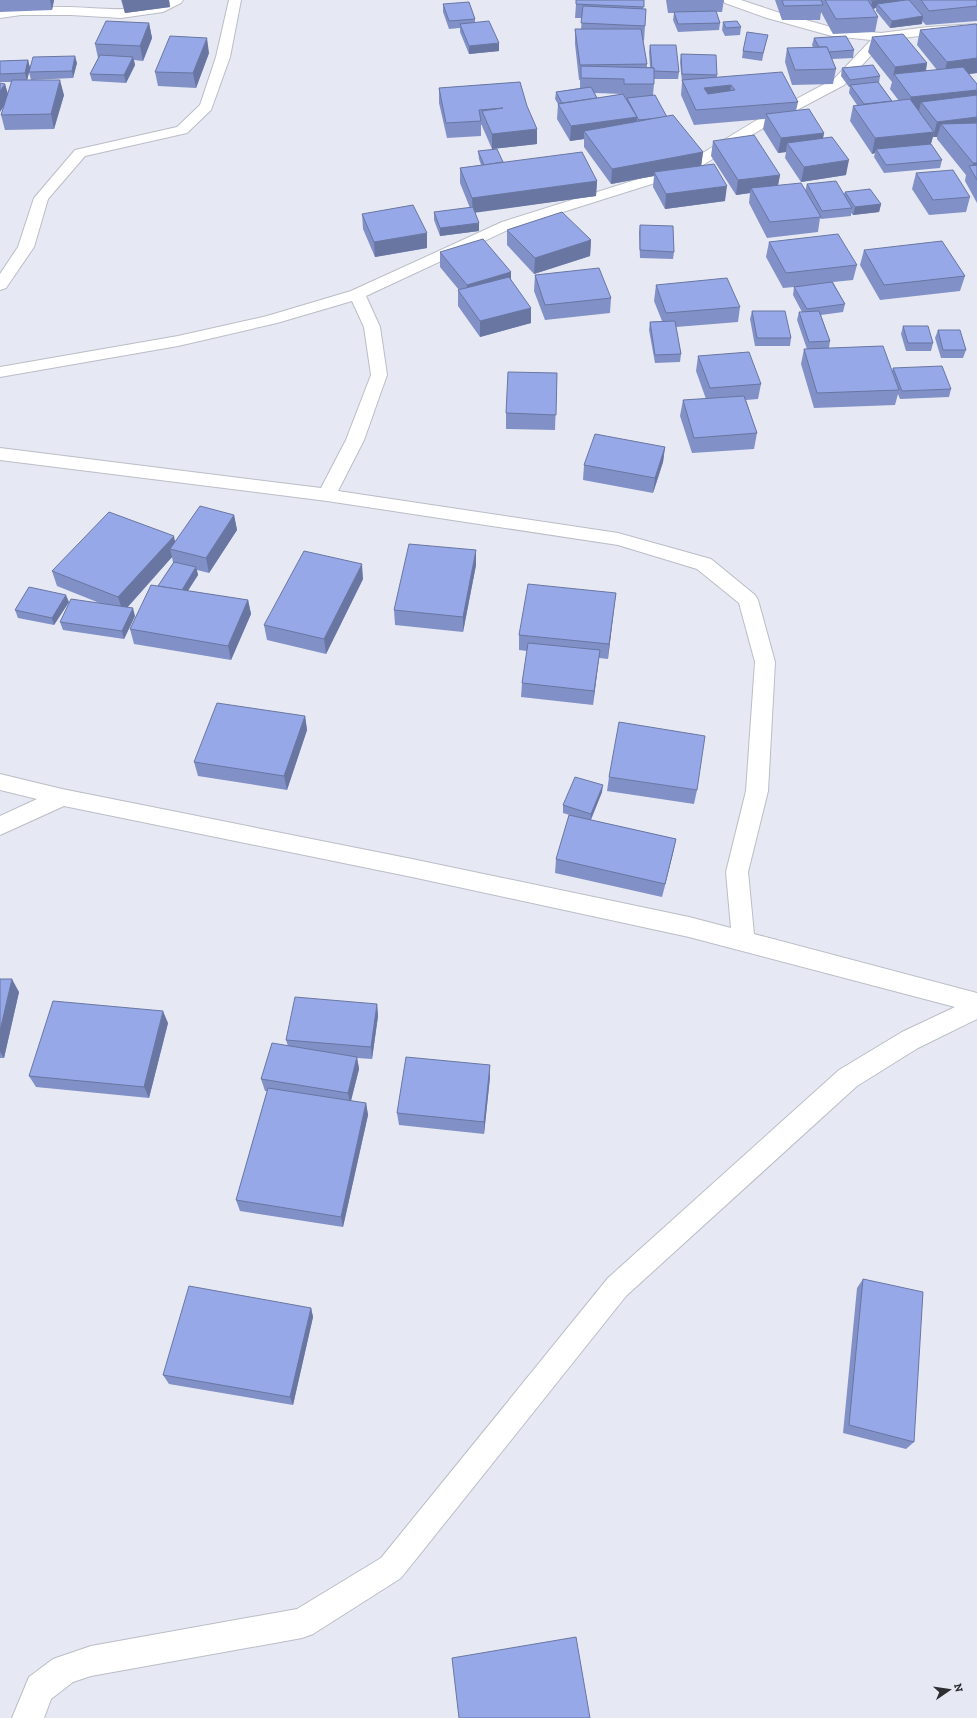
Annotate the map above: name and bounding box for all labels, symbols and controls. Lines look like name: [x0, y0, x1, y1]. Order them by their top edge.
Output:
north arrow: [929, 1670, 969, 1710]
text: N: [951, 1682, 966, 1694]

